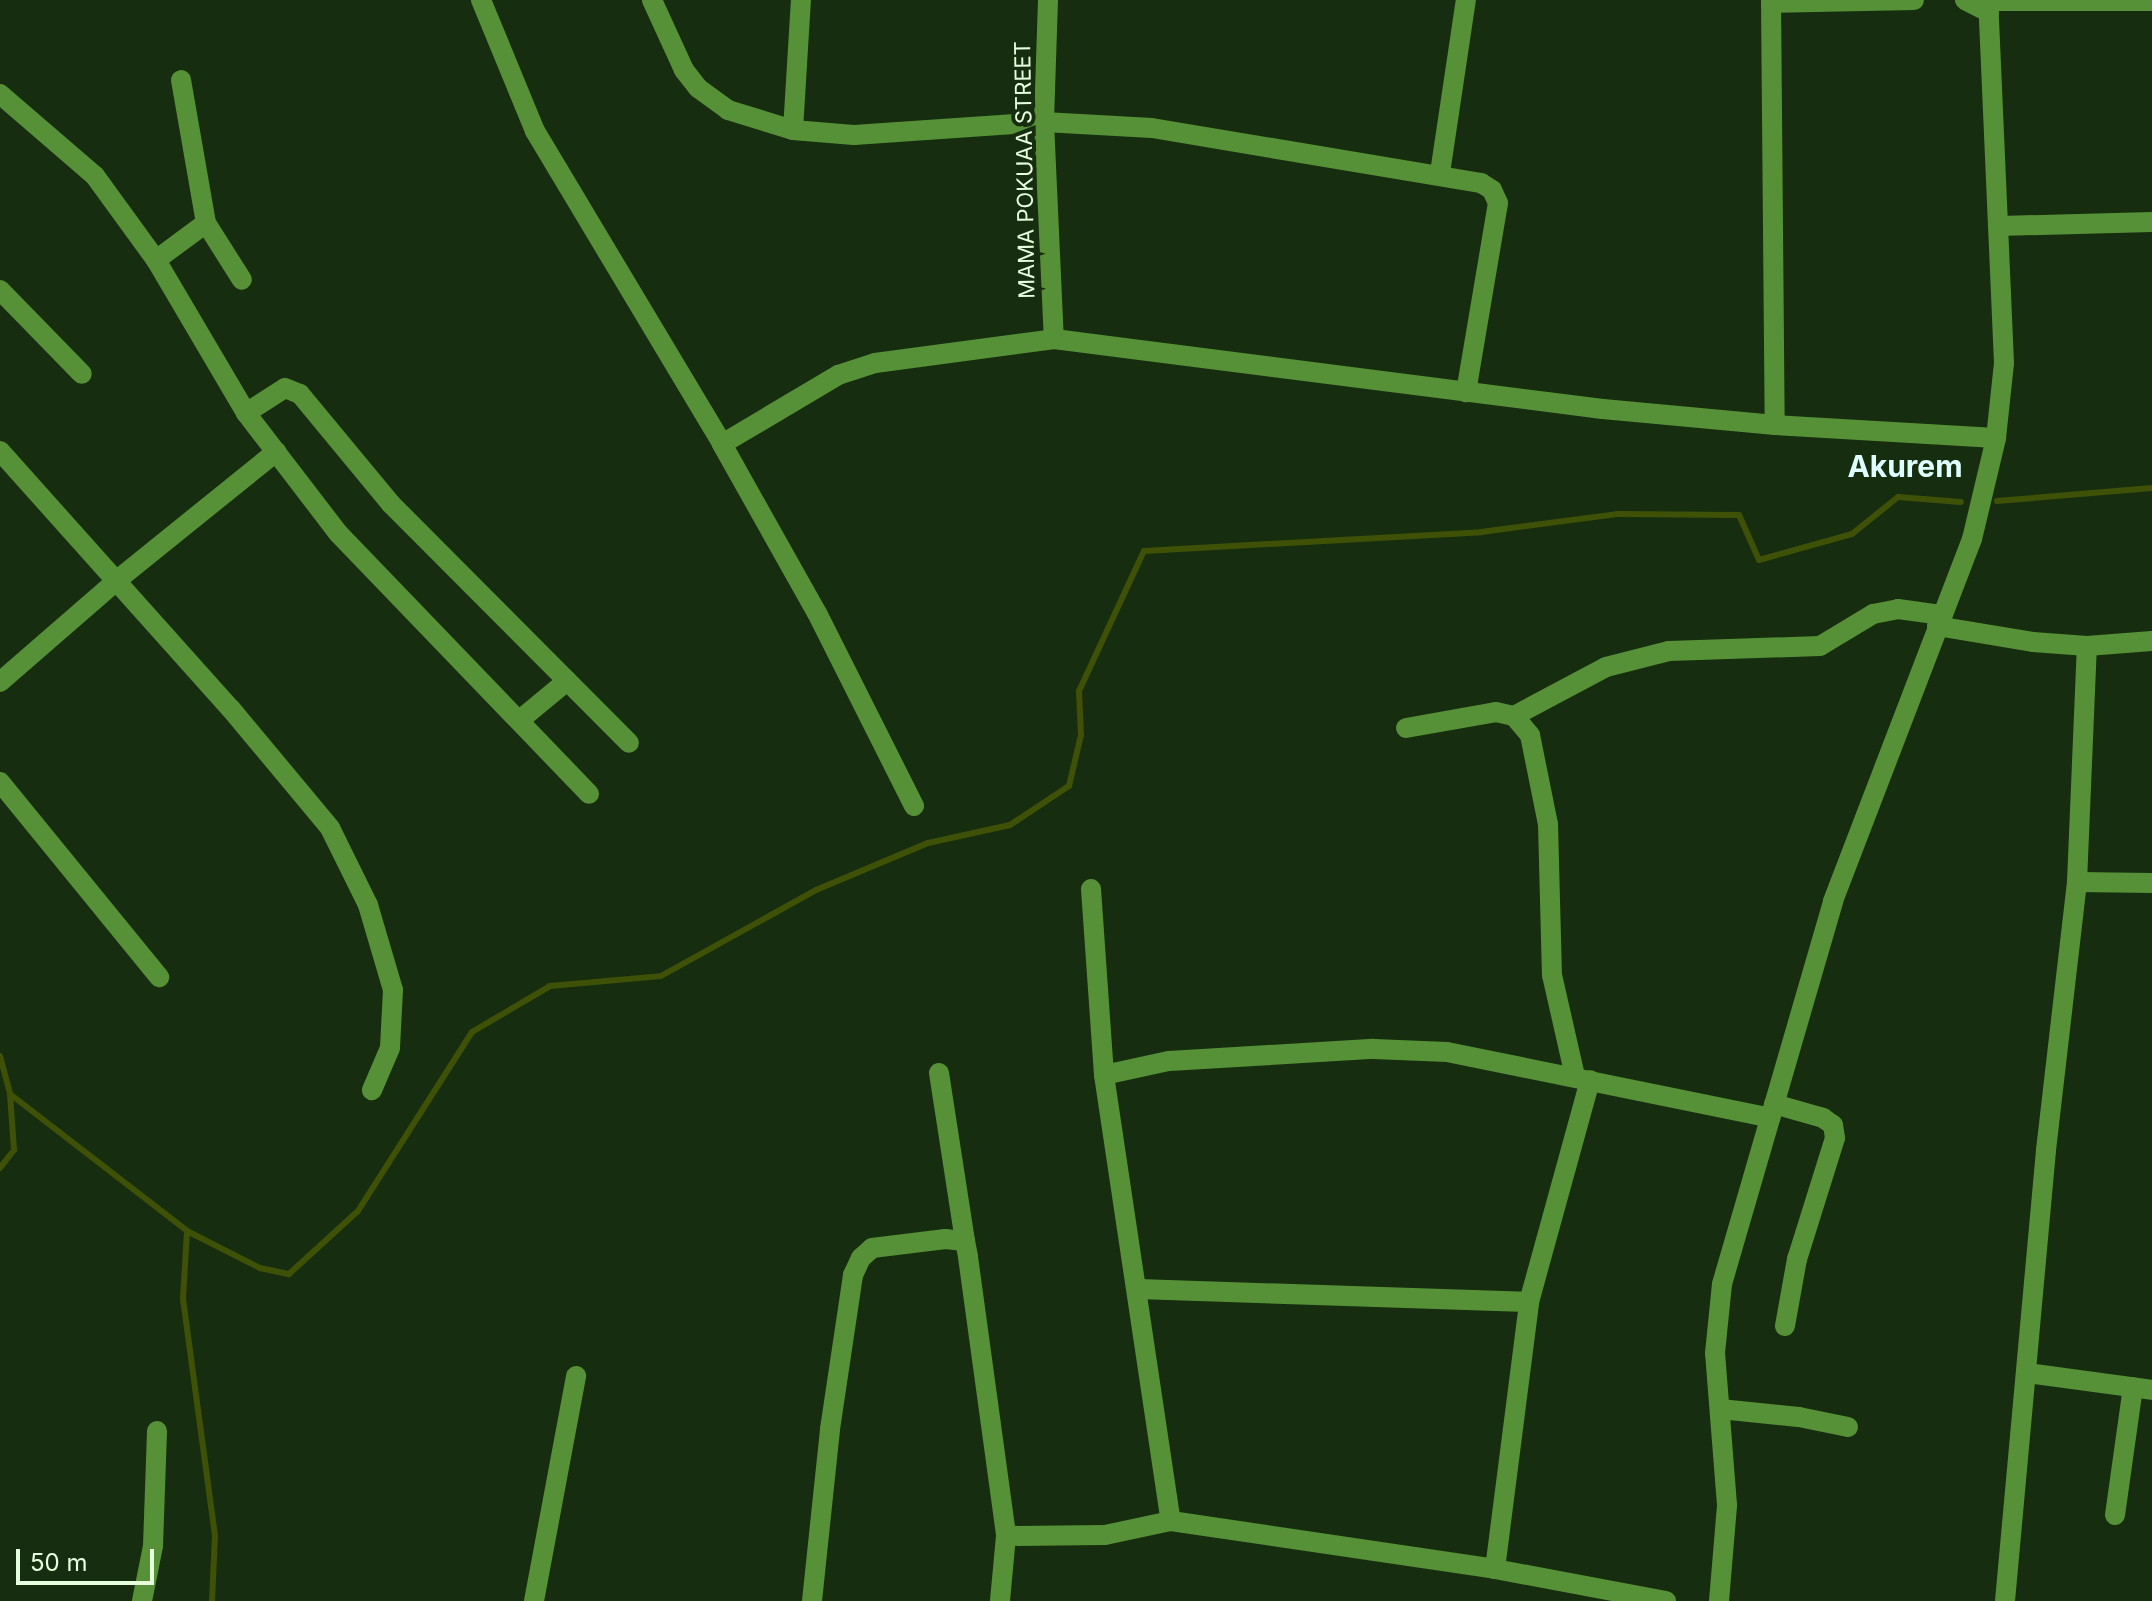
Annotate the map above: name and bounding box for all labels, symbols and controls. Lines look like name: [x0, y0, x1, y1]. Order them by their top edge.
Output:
street label: MAMA POKUAA STREET: [1010, 41, 1040, 299]
district label: Akurem: [1847, 448, 1963, 484]
scale bar: [20, 1533, 158, 1583]
text: 50 m: [30, 1548, 88, 1577]

